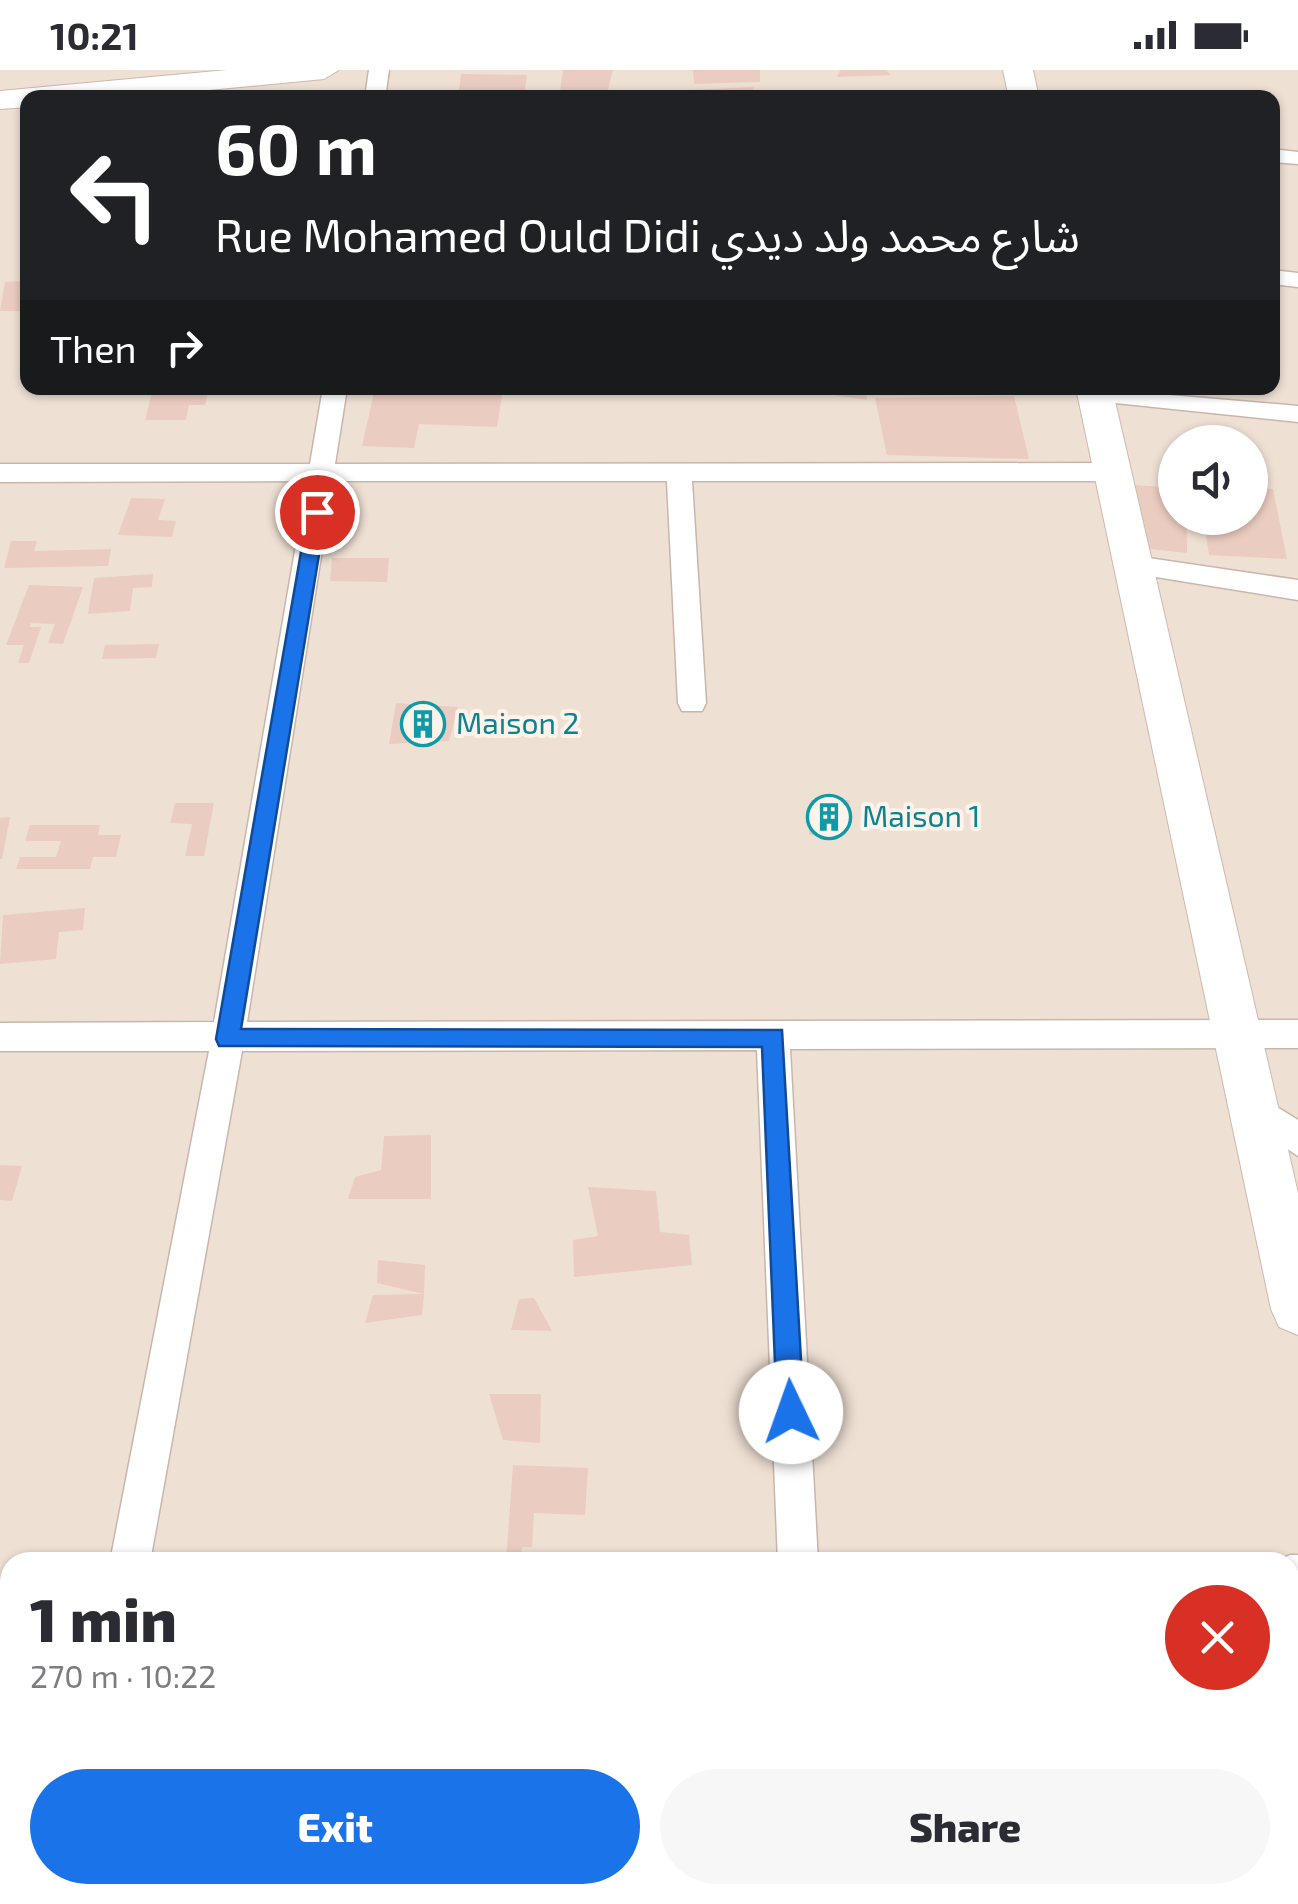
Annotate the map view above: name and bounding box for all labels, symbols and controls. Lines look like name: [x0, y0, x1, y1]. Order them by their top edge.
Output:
text: 10:21: [50, 12, 139, 58]
text: 60 m: [215, 105, 377, 189]
icon: left: [50, 130, 180, 260]
text: Rue Mohamed Ould Didi شارع محمد ولد ديدي: [215, 207, 1080, 261]
icon: right: [157, 320, 212, 375]
text: Then: [50, 325, 137, 371]
map controls: [1158, 425, 1268, 535]
button: sound: [1158, 425, 1268, 535]
pin: [275, 470, 360, 555]
icon: arrive: [290, 485, 345, 540]
building icon: Maison 2: [400, 701, 446, 747]
place label: Maison 2: [456, 704, 579, 740]
building icon: Maison 1: [806, 794, 852, 840]
place label: Maison 1: [862, 797, 981, 833]
position arrow: [739, 1360, 843, 1464]
text: 1 min: [30, 1582, 177, 1654]
button: close: [1165, 1585, 1270, 1690]
text: 270 m · 10:22: [30, 1656, 216, 1694]
button: Exit: [30, 1769, 640, 1884]
button: Share: [660, 1769, 1270, 1884]

